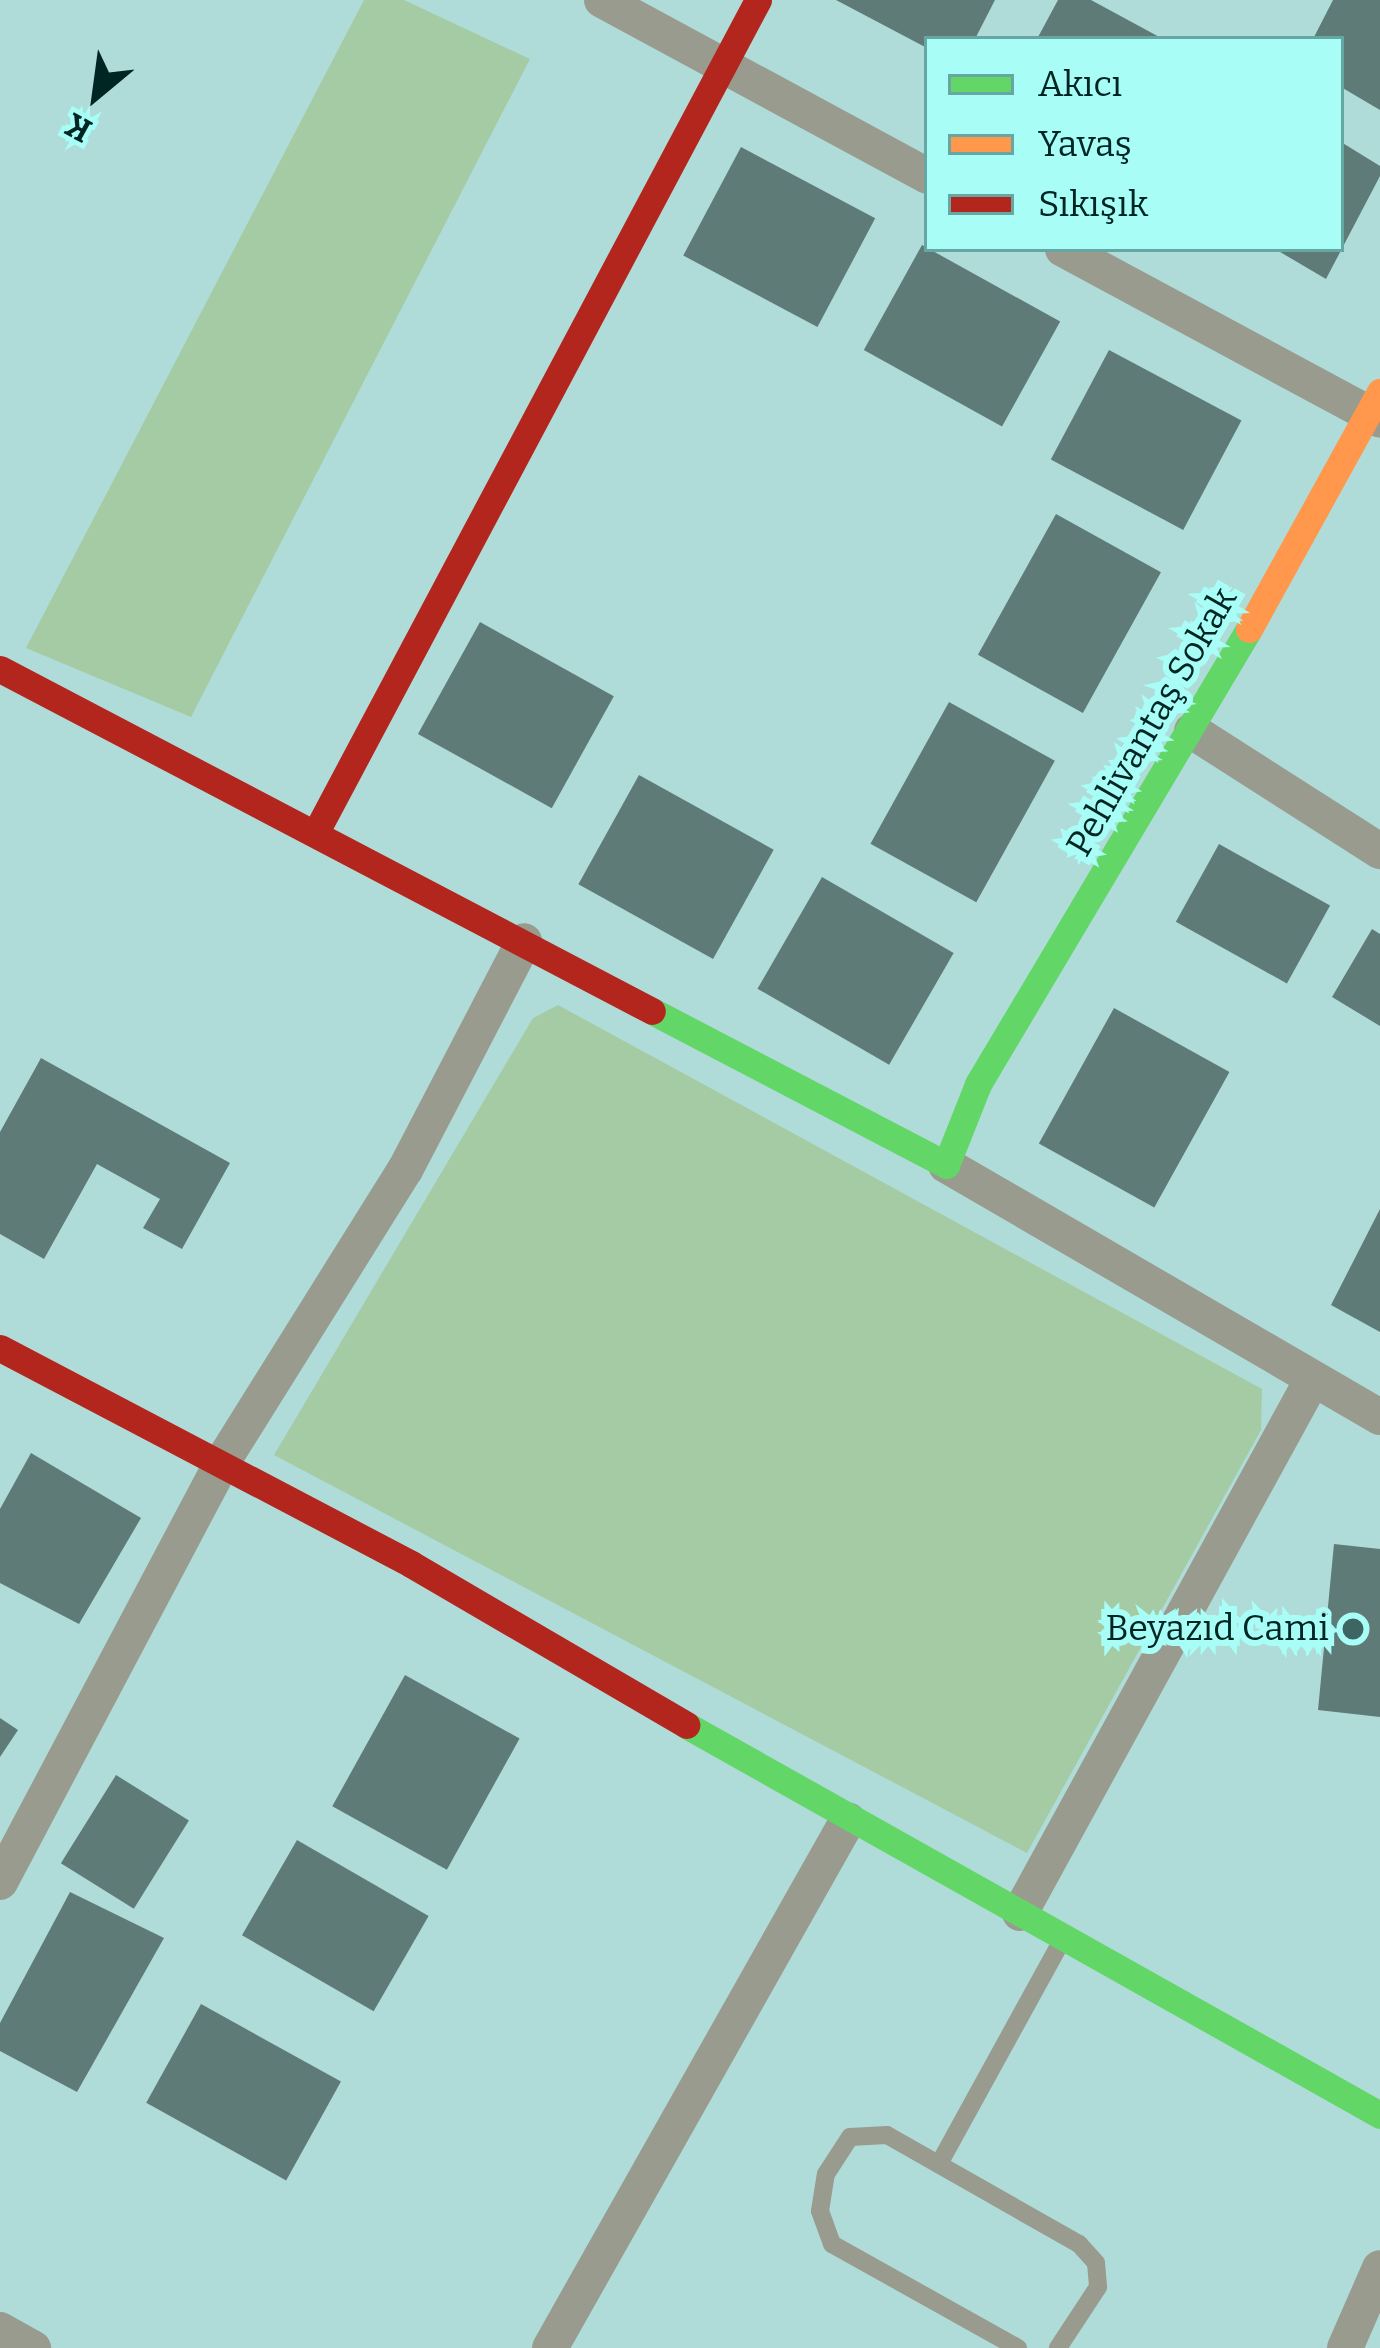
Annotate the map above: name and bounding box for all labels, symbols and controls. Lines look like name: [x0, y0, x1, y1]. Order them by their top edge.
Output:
north arrow: [36, 36, 156, 156]
legend: [924, 36, 1344, 252]
text: Akıcı: [1038, 62, 1122, 106]
text: K: [58, 104, 99, 151]
text: Yavaş: [1038, 122, 1132, 166]
text: Sıkışık: [1038, 182, 1149, 226]
street label: Pehlivantaş Sokak: [1058, 580, 1246, 864]
place label: Beyazıd Cami: [1105, 1607, 1329, 1651]
marker: Beyazıd Cami: [1340, 1616, 1366, 1642]

